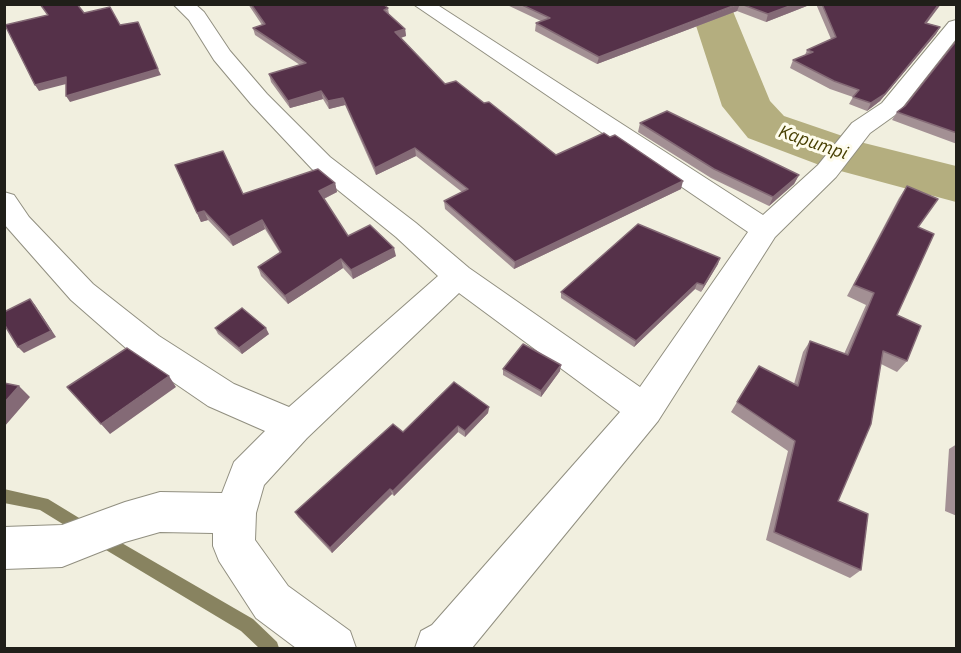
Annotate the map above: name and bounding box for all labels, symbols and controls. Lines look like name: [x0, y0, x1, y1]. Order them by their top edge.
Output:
water label: Kapumpi: [776, 121, 850, 165]

